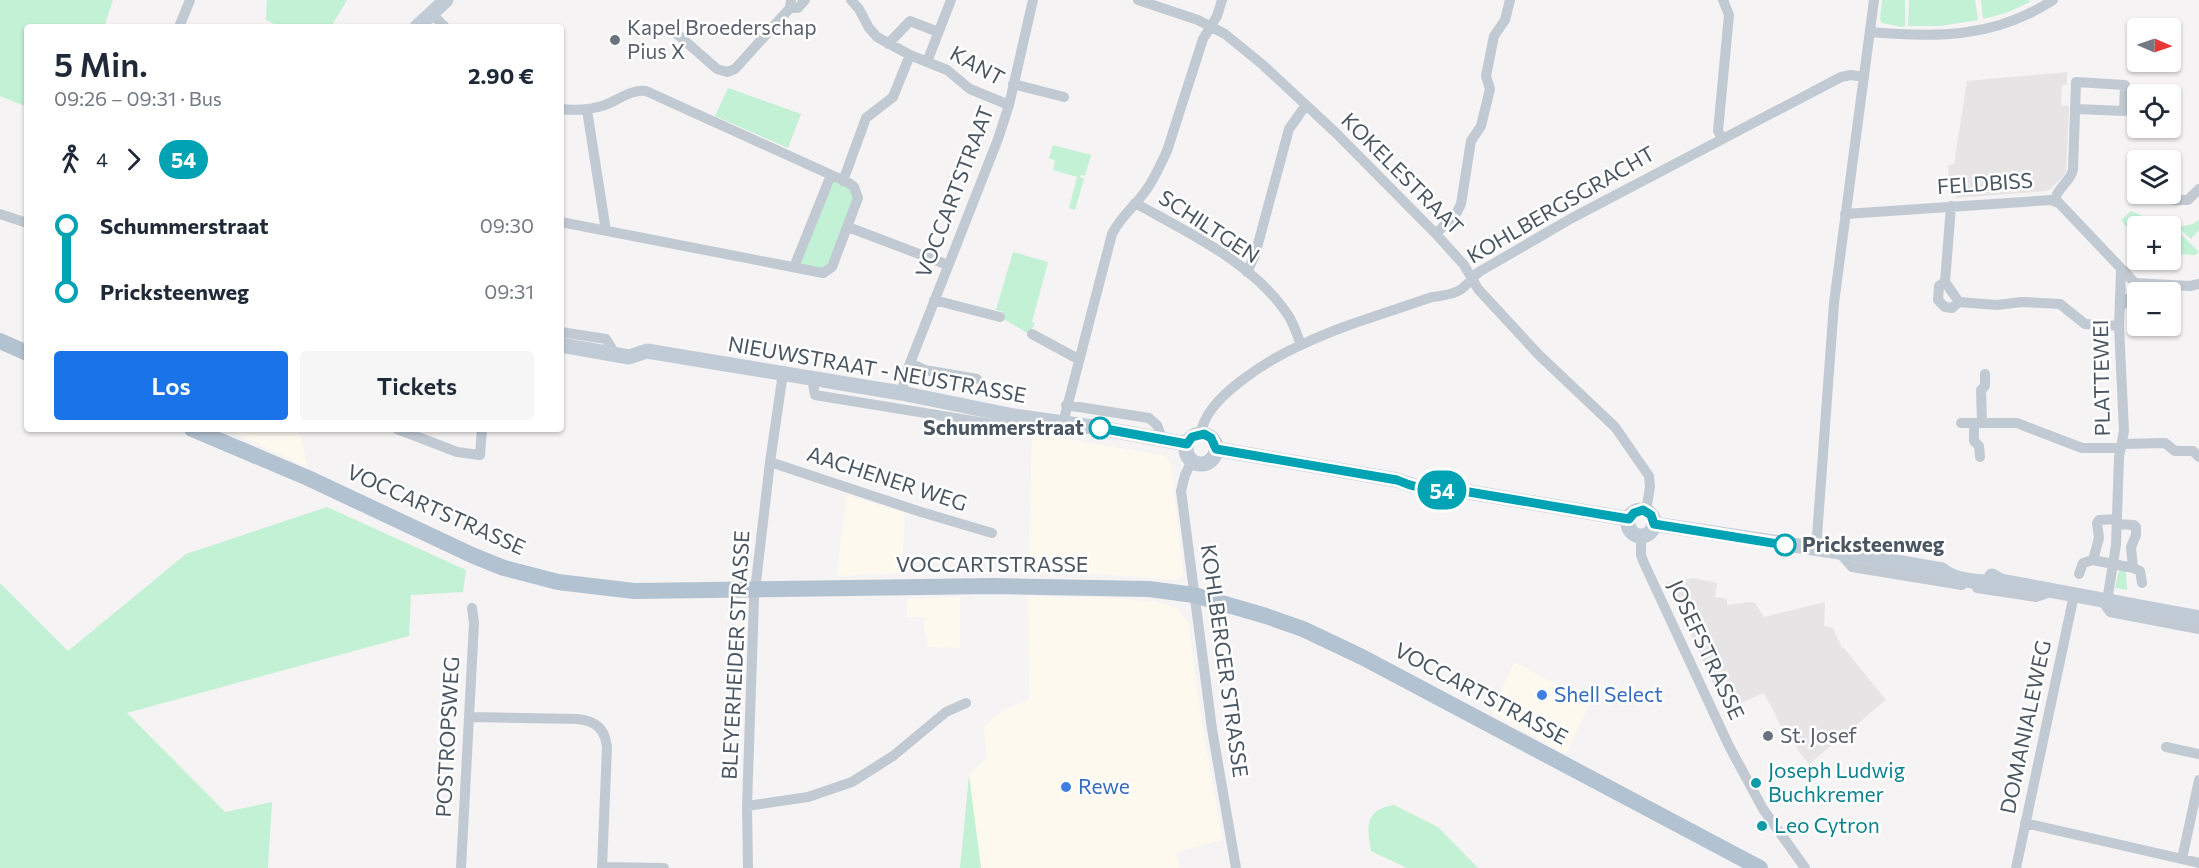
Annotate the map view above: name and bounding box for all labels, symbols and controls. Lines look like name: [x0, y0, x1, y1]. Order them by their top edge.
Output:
place label: Kapel Broederschap Pius X: [627, 14, 817, 63]
north arrow: [2127, 18, 2181, 72]
map controls: [2127, 18, 2181, 336]
marker: Kapel Broederschap Pius X: [608, 33, 622, 47]
street label: KANT: [946, 40, 1009, 90]
text: 5 Min.: [54, 43, 148, 84]
text: 2.90 €: [468, 62, 534, 89]
button: locate: [2127, 84, 2181, 138]
text: 09:26 – 09:31 · Bus: [54, 86, 222, 110]
street label: VOCCARTSTRAAT: [909, 102, 998, 281]
street label: KOKELESTRAAT: [1337, 107, 1469, 239]
street label: KOHLBERGSGRACHT: [1462, 140, 1659, 268]
icon: walk: [54, 143, 87, 176]
icon: forward: [117, 143, 150, 176]
text: 4: [96, 147, 108, 171]
text: 54: [171, 147, 196, 172]
button: layers: [2127, 150, 2181, 204]
street label: FELDBISS: [1936, 167, 2034, 198]
street label: SCHILTGEN: [1155, 184, 1265, 267]
text: Schummerstraat: [100, 212, 269, 239]
text: 09:30: [480, 213, 534, 237]
button: +: [2127, 216, 2181, 270]
text: Pricksteenweg: [100, 278, 249, 305]
text: 09:31: [484, 279, 534, 303]
button: −: [2127, 282, 2181, 336]
street label: PLATTEWEI: [2087, 319, 2114, 437]
street label: NIEUWSTRAAT - NEUSTRASSE: [726, 330, 1028, 407]
button: Los: [54, 351, 288, 420]
button: Tickets: [300, 351, 534, 420]
place label: Schummerstraat: [923, 414, 1084, 439]
marker: Schummerstraat: [1089, 417, 1111, 439]
street label: AACHENER WEG: [804, 440, 971, 515]
street label: VOCCARTSTRASSE: [344, 458, 530, 559]
line badge: 54: [1415, 470, 1469, 510]
text: 54: [1429, 478, 1455, 503]
street label: BLEYERHEIDER STRASSE: [715, 530, 754, 780]
place label: Pricksteenweg: [1802, 531, 1945, 556]
marker: Pricksteenweg: [1774, 534, 1796, 556]
street label: KOHLBERGER STRASSE: [1197, 543, 1254, 779]
street label: VOCCARTSTRASSE: [896, 551, 1088, 576]
street label: JOSEFSTRASSE: [1664, 576, 1751, 723]
street label: VOCCARTSTRASSE: [1391, 636, 1573, 749]
street label: DOMANIALEWEG: [1994, 638, 2055, 816]
street label: POSTROPSWEG: [430, 656, 463, 818]
place label: Shell Select: [1554, 681, 1663, 706]
marker: Shell Select: [1535, 688, 1549, 702]
place label: St. Josef: [1780, 722, 1858, 747]
marker: St. Josef: [1761, 729, 1775, 743]
place label: Joseph Ludwig Buchkremer: [1768, 757, 1905, 806]
place label: Rewe: [1078, 773, 1130, 798]
marker: Joseph Ludwig Buchkremer: [1749, 776, 1763, 790]
marker: Rewe: [1059, 780, 1073, 794]
place label: Leo Cytron: [1774, 812, 1880, 837]
marker: Leo Cytron: [1755, 819, 1769, 833]

